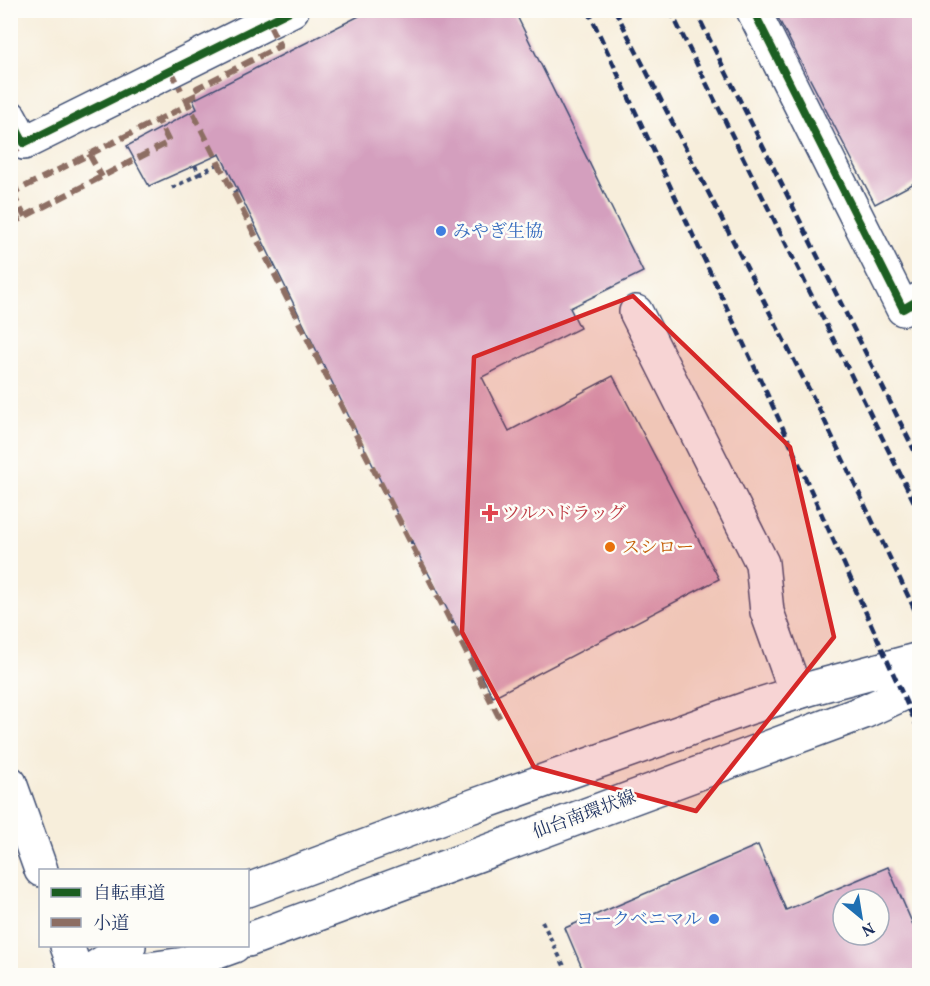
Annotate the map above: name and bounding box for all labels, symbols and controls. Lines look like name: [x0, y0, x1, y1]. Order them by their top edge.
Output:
place label: みやぎ生協: [453, 220, 543, 245]
marker: みやぎ生協: [434, 224, 448, 238]
place label: ツルハドラッグ: [502, 502, 626, 527]
marker: ツルハドラッグ: [483, 506, 497, 520]
place label: スシロー: [622, 536, 694, 561]
marker: スシロー: [603, 540, 617, 554]
street label: 仙台南環状線: [529, 785, 640, 846]
legend: [39, 869, 249, 947]
text: 自転車道: [93, 882, 165, 907]
north arrow: [831, 887, 891, 947]
place label: ヨークベニマル: [576, 908, 702, 933]
text: 小道: [93, 912, 129, 937]
marker: ヨークベニマル: [707, 912, 721, 926]
text: N: [857, 916, 878, 941]

